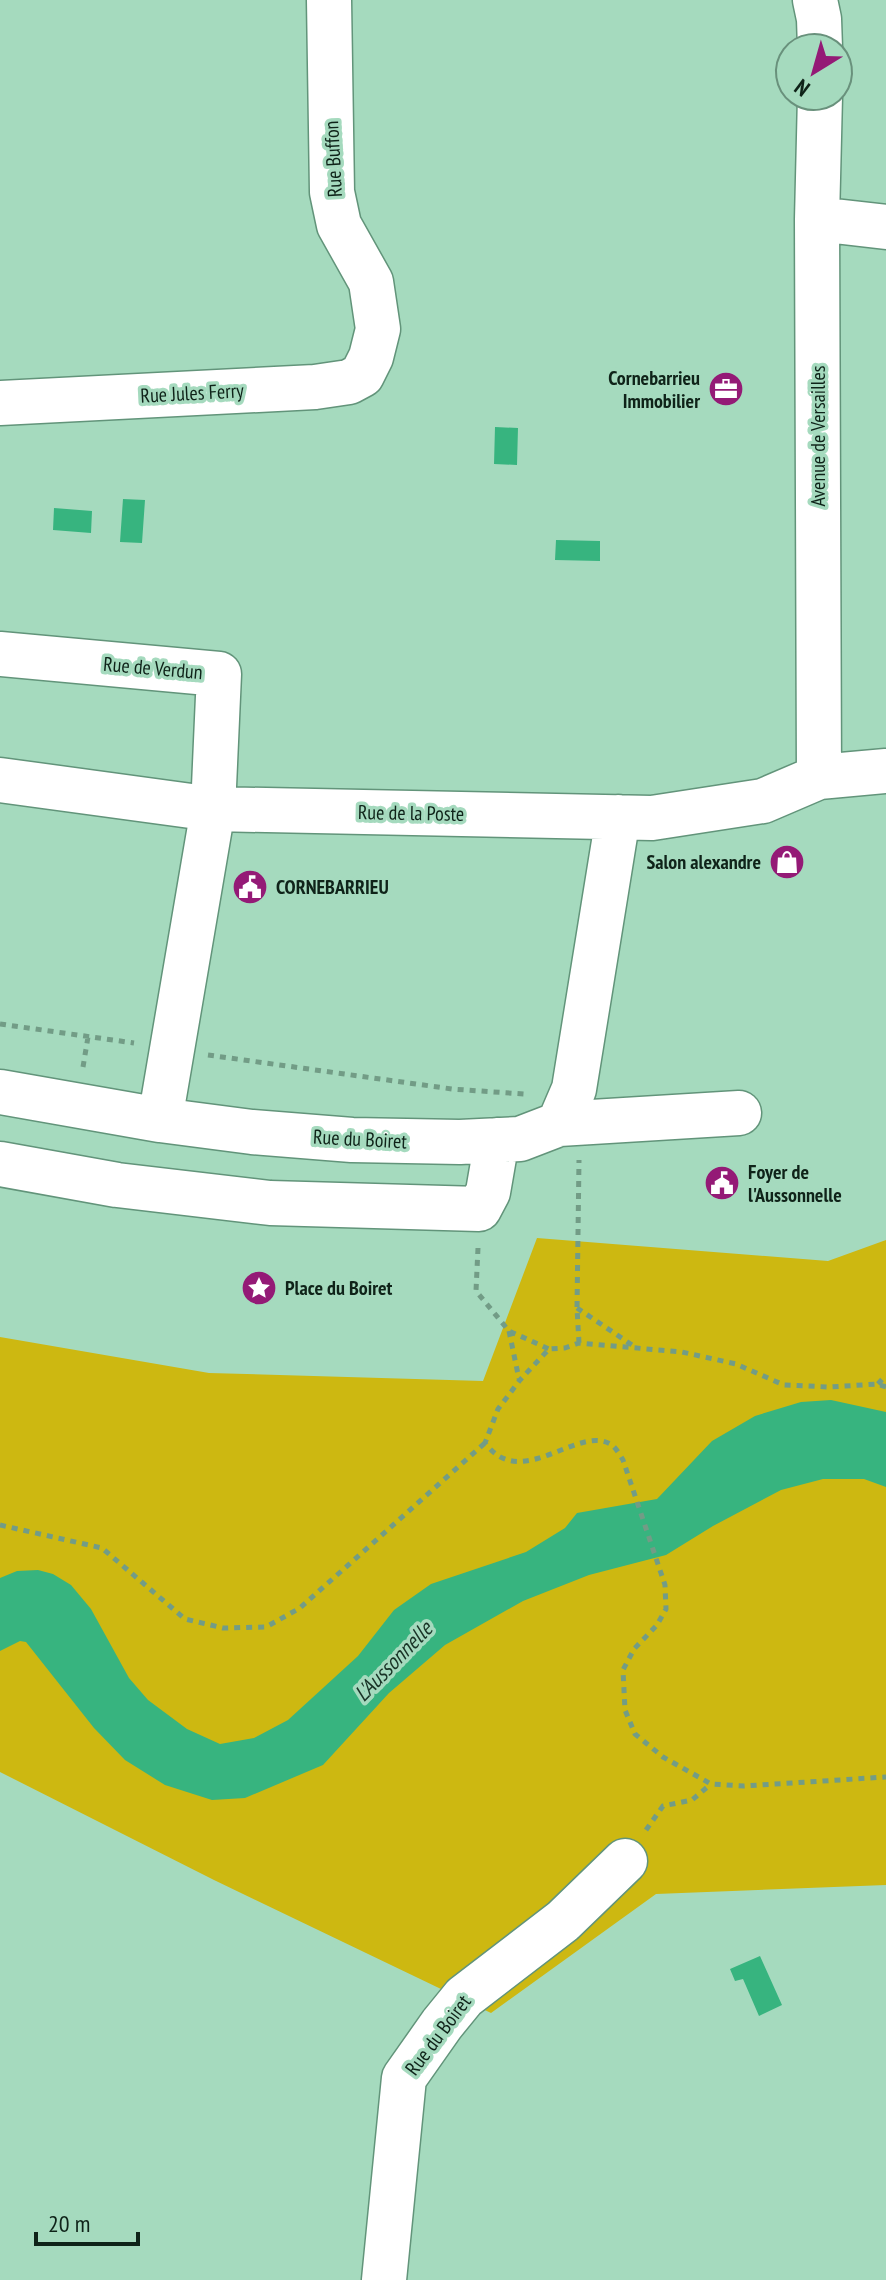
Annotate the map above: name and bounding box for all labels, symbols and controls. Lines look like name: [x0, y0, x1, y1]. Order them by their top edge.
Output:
north arrow: [774, 32, 854, 112]
text: N: [789, 73, 815, 103]
street label: Rue Buffon: [318, 120, 348, 198]
place label: Cornebarrieu Immobilier: [608, 365, 700, 414]
street label: Avenue de Versailles: [805, 365, 831, 506]
office icon: Cornebarrieu Immobilier: [707, 370, 745, 408]
street label: Rue Jules Ferry: [140, 377, 245, 409]
street label: Rue de Verdun: [102, 651, 204, 685]
street label: Rue de la Poste: [358, 799, 464, 827]
shop icon: Salon alexandre: [768, 843, 806, 881]
place label: Salon alexandre: [646, 849, 761, 875]
public building icon: CORNEBARRIEU: [231, 868, 269, 906]
place label: CORNEBARRIEU: [276, 874, 389, 900]
street label: Rue du Boiret: [312, 1124, 408, 1154]
place label: Foyer de l'Aussonnelle: [748, 1159, 842, 1208]
public building icon: Foyer de l'Aussonnelle: [703, 1164, 741, 1202]
place icon: Place du Boiret: [240, 1269, 278, 1307]
place label: Place du Boiret: [285, 1275, 393, 1301]
water label: L'Aussonnelle: [348, 1614, 439, 1707]
street label: Rue du Boiret: [399, 1989, 477, 2080]
scale bar: [36, 2196, 138, 2246]
text: 20 m: [48, 2208, 90, 2239]

